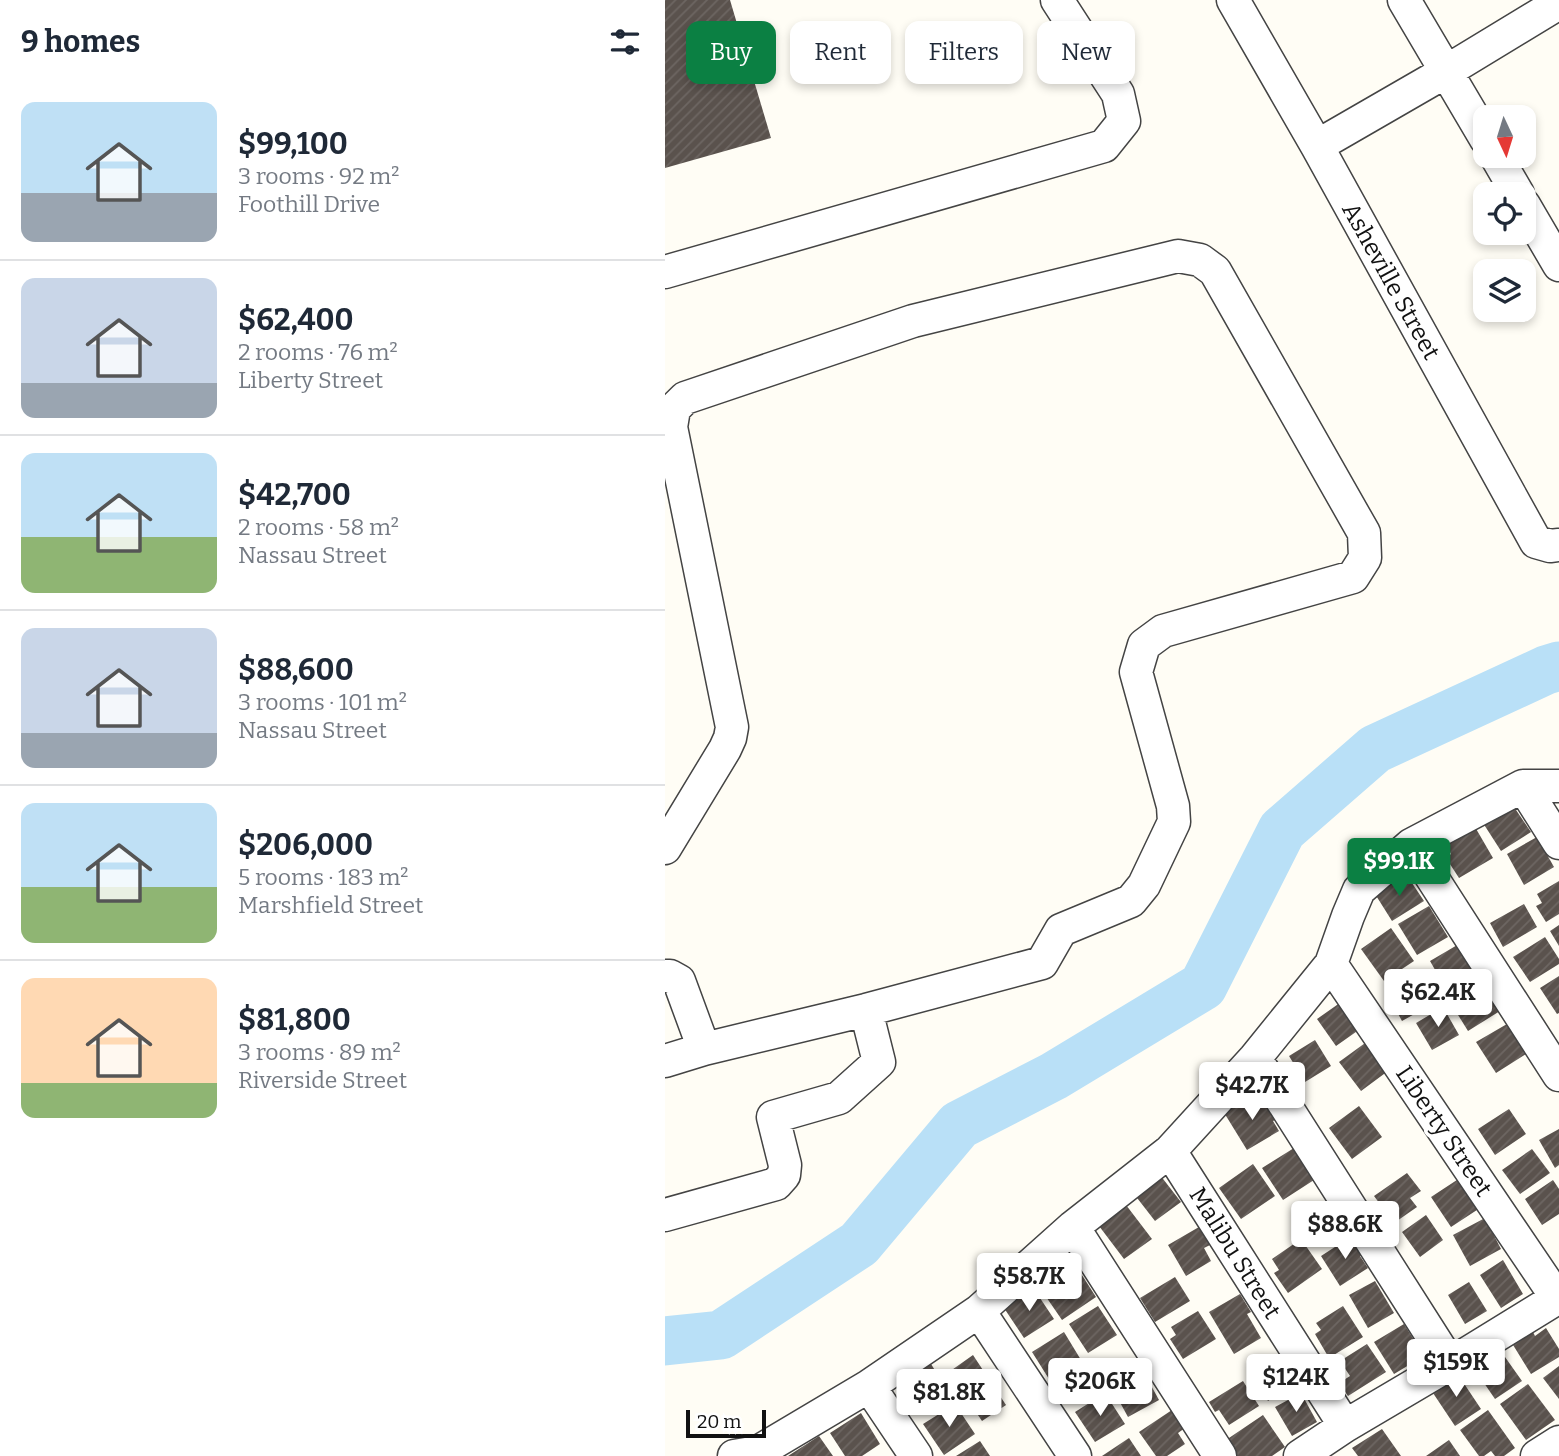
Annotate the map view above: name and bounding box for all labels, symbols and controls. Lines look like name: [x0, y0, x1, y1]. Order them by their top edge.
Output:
chip: Buy: [686, 21, 776, 84]
chip: Rent: [790, 21, 891, 84]
chip: Filters: [905, 21, 1023, 84]
chip: New: [1037, 21, 1135, 84]
icon: filters: [606, 23, 644, 61]
text: 9 homes: [21, 24, 140, 60]
north arrow: [1473, 105, 1537, 168]
map controls: [1473, 105, 1536, 322]
text: $99,100: [238, 126, 348, 162]
icon: home: [77, 130, 161, 214]
text: 3 rooms · 92 m²: [238, 162, 399, 190]
button: locate: [1473, 182, 1536, 245]
text: Foothill Drive: [238, 190, 380, 218]
street label: Asheville Street: [1336, 198, 1446, 365]
button: layers: [1473, 259, 1536, 322]
text: $62,400: [238, 302, 354, 338]
icon: home: [77, 306, 161, 390]
text: 2 rooms · 76 m²: [238, 338, 398, 366]
text: Liberty Street: [238, 366, 383, 394]
text: $42,700: [238, 477, 351, 513]
icon: home: [77, 481, 161, 565]
text: 2 rooms · 58 m²: [238, 513, 399, 541]
text: Nassau Street: [238, 541, 387, 569]
text: $88,600: [238, 652, 354, 688]
icon: home: [77, 656, 161, 740]
text: 3 rooms · 101 m²: [238, 688, 407, 716]
text: Nassau Street: [238, 716, 387, 744]
text: $206,000: [238, 827, 373, 863]
icon: home: [77, 831, 161, 915]
pin: $99.1K: [1342, 838, 1456, 898]
text: $99.1K: [1363, 847, 1435, 875]
text: 5 rooms · 183 m²: [238, 863, 409, 891]
text: Marshfield Street: [238, 891, 423, 919]
pin: $62.4K: [1381, 970, 1495, 1029]
text: $62.4K: [1400, 978, 1476, 1006]
text: $81,800: [238, 1002, 351, 1038]
icon: home: [77, 1006, 161, 1090]
text: 3 rooms · 89 m²: [238, 1038, 401, 1066]
street label: Liberty Street: [1390, 1060, 1498, 1202]
pin: $42.7K: [1195, 1062, 1309, 1122]
text: Riverside Street: [238, 1066, 407, 1094]
text: $42.7K: [1215, 1071, 1289, 1099]
street label: Malibu Street: [1184, 1182, 1287, 1324]
pin: $88.6K: [1288, 1202, 1402, 1261]
text: $88.6K: [1307, 1210, 1383, 1238]
pin: $58.7K: [972, 1254, 1086, 1313]
text: $58.7K: [993, 1262, 1065, 1290]
pin: $159K: [1407, 1340, 1505, 1399]
text: $159K: [1423, 1348, 1489, 1376]
pin: $124K: [1247, 1354, 1345, 1414]
pin: $206K: [1051, 1358, 1149, 1418]
text: $124K: [1262, 1363, 1330, 1391]
text: $206K: [1064, 1367, 1136, 1395]
pin: $81.8K: [892, 1370, 1006, 1429]
text: $81.8K: [912, 1378, 986, 1406]
scale bar: [686, 1407, 767, 1439]
text: 20 m: [697, 1410, 741, 1433]

